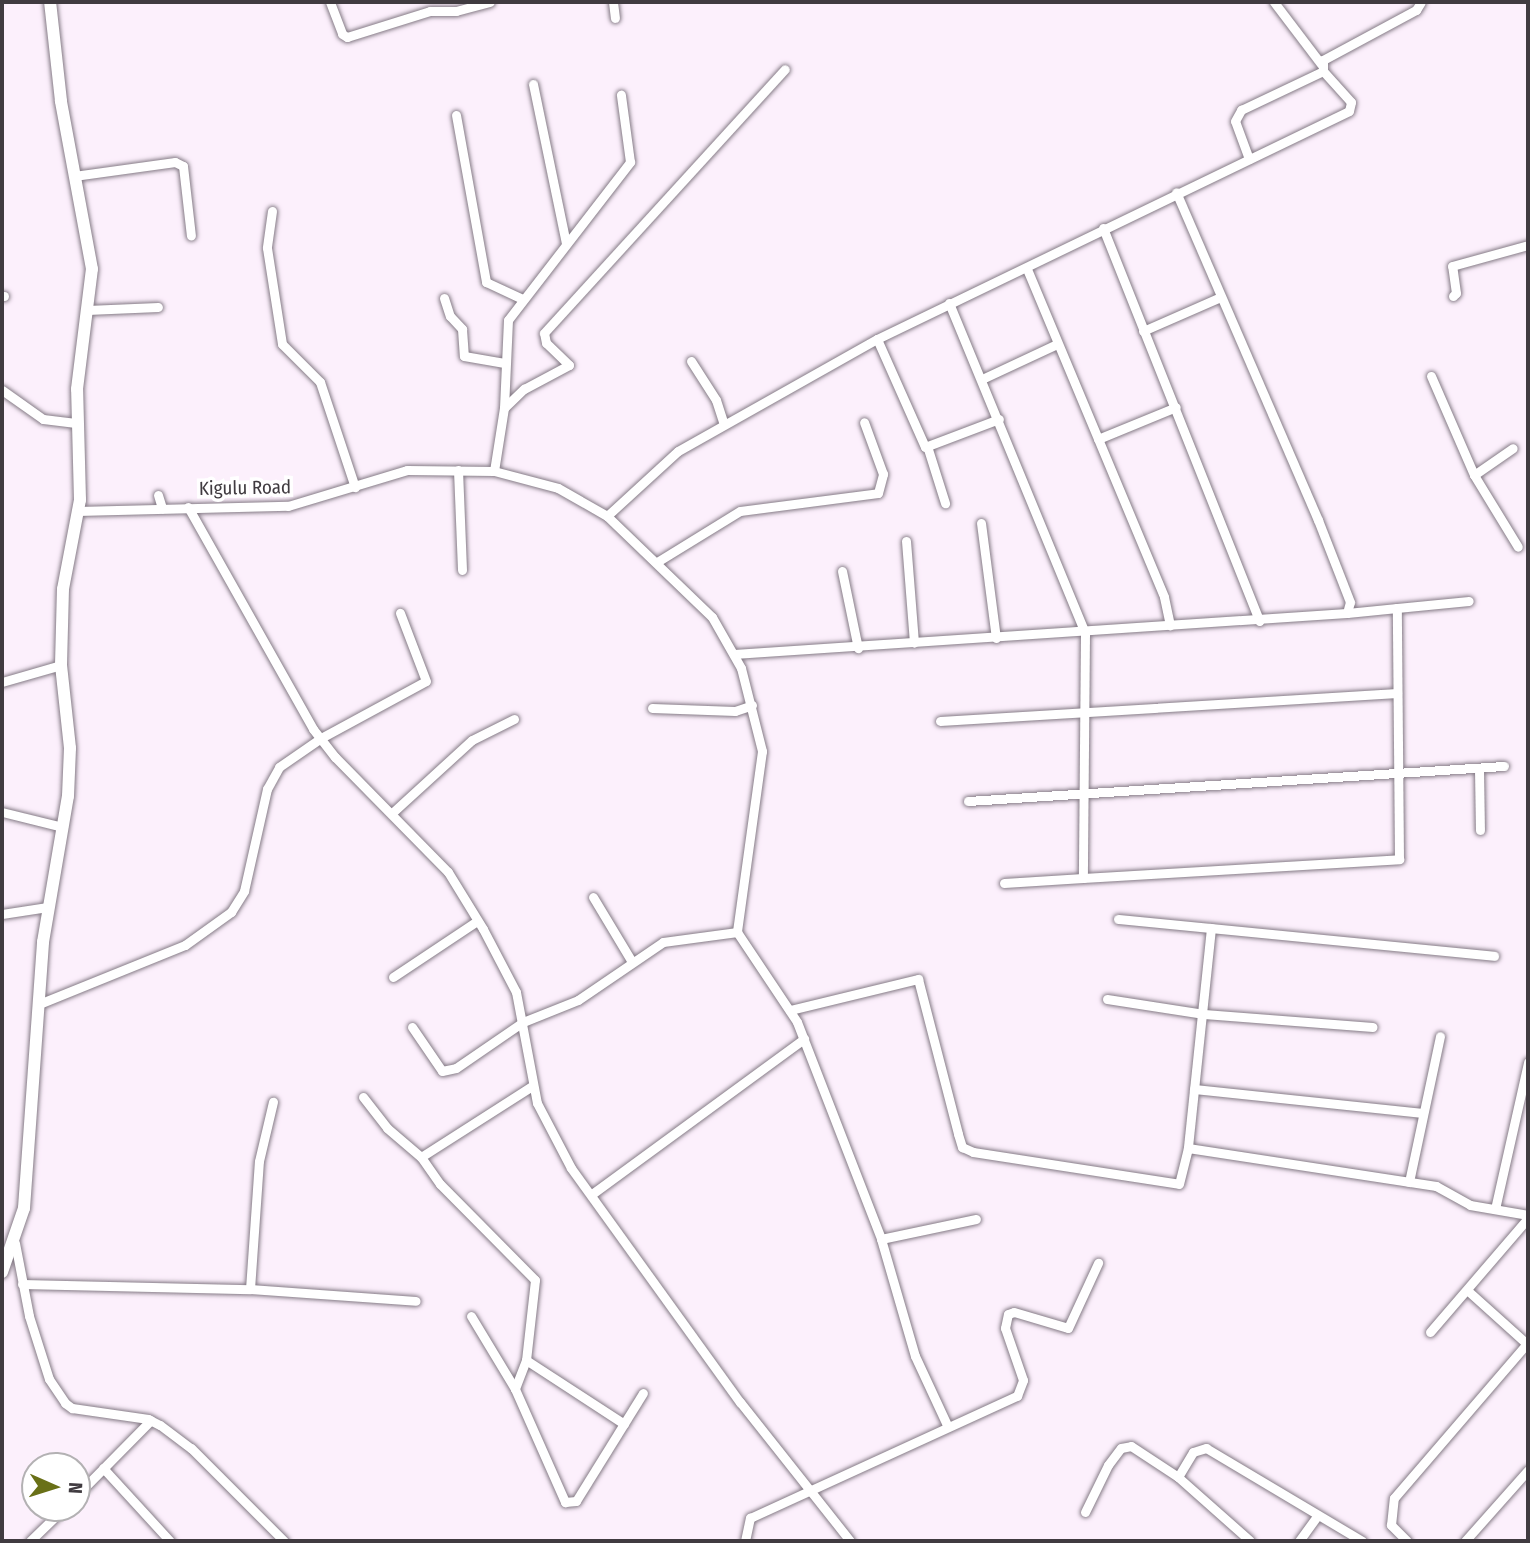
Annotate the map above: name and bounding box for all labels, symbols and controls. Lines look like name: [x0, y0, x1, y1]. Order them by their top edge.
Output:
street label: Kigulu Road: [199, 476, 291, 500]
north arrow: [21, 1452, 91, 1522]
text: N: [64, 1482, 87, 1494]

